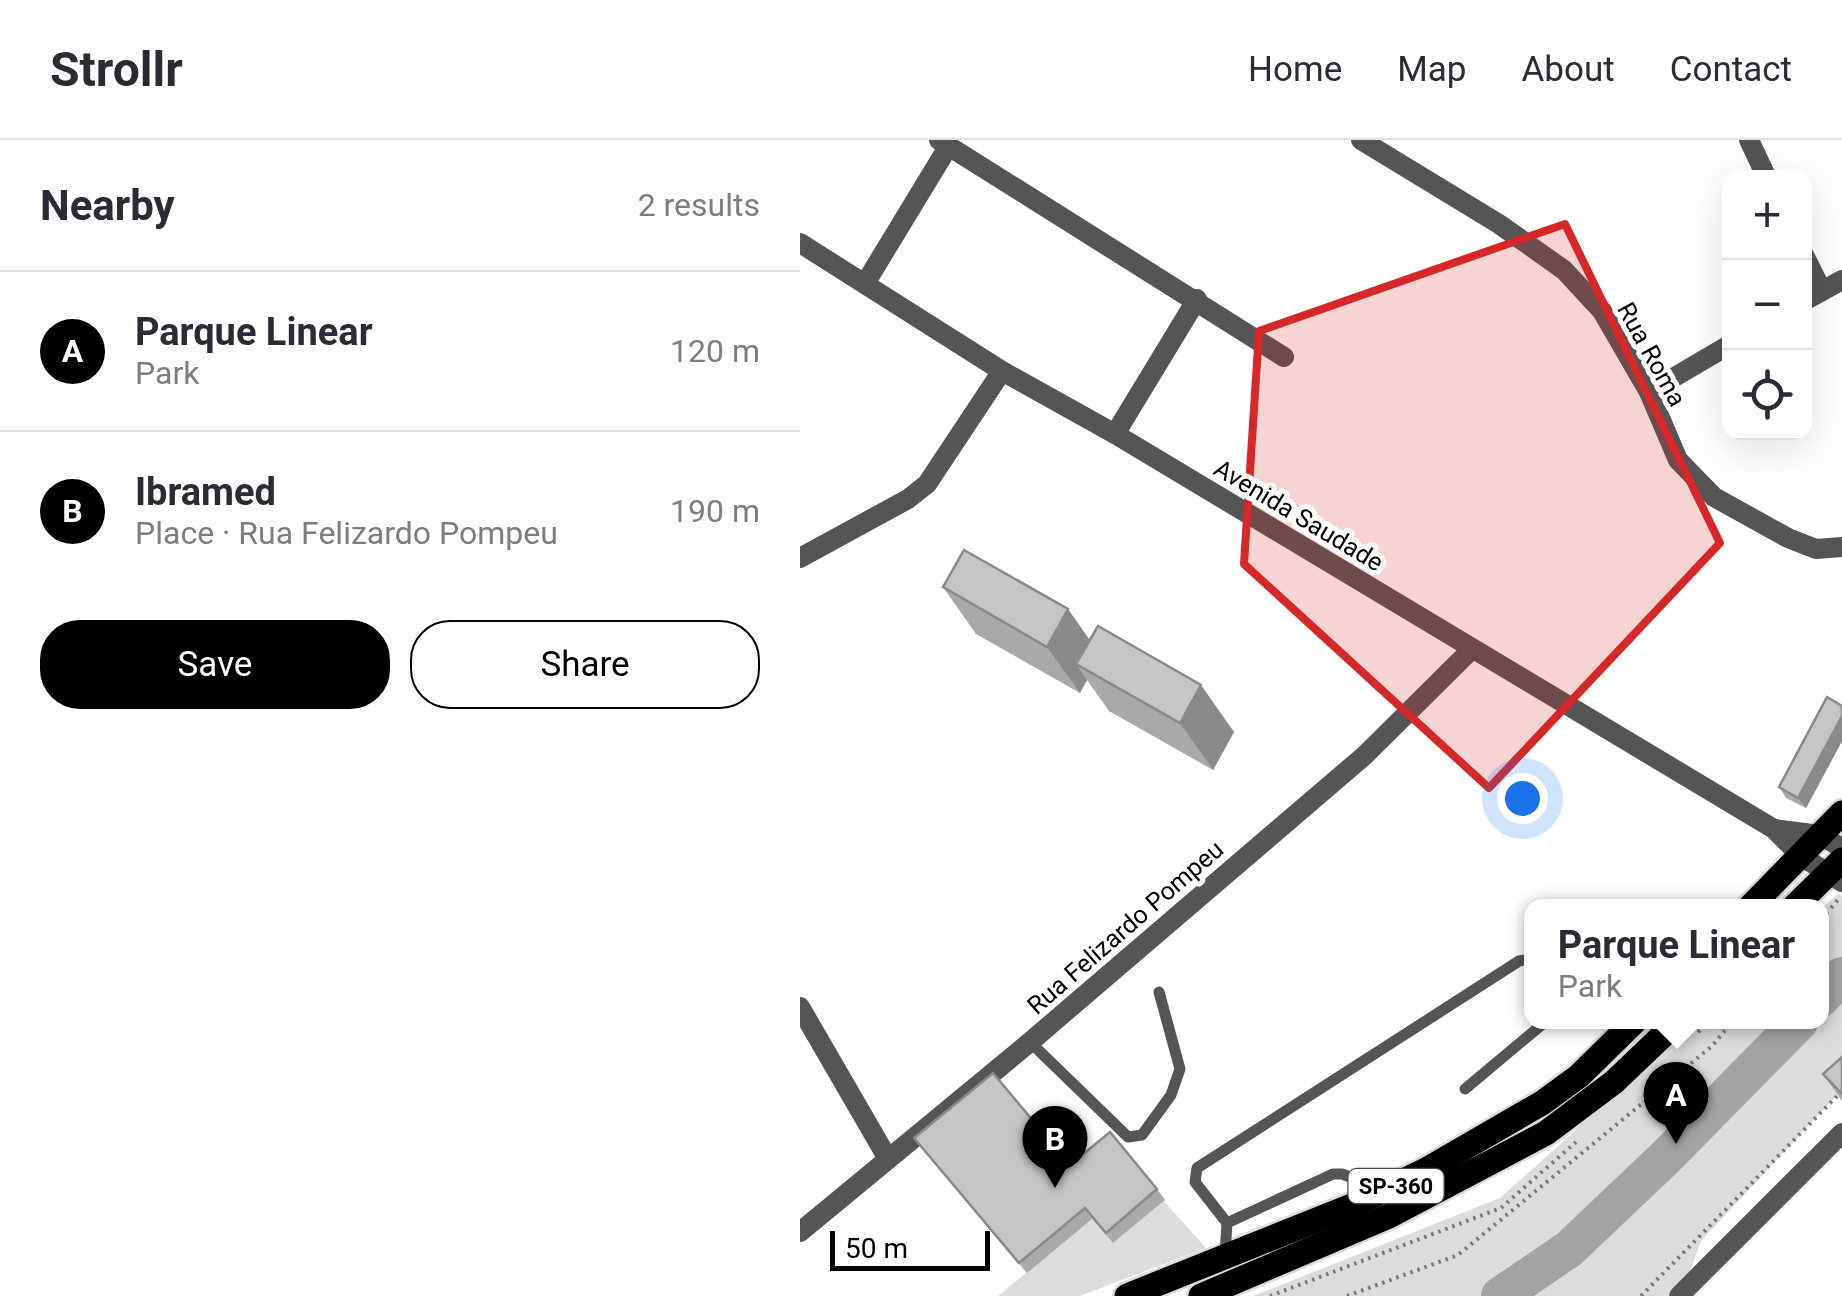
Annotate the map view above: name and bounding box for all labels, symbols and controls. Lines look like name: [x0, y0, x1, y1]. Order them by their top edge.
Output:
text: Strollr: [50, 41, 183, 98]
text: Home: [1248, 49, 1342, 90]
text: Map: [1397, 49, 1466, 90]
text: About: [1521, 49, 1615, 90]
text: Contact: [1670, 49, 1792, 90]
map controls: [1722, 170, 1812, 440]
button: +: [1722, 170, 1812, 260]
text: Nearby: [40, 181, 175, 230]
text: 2 results: [638, 186, 760, 224]
button: −: [1722, 260, 1812, 350]
street label: Rua Roma: [1611, 297, 1692, 411]
text: Parque Linear: [135, 310, 373, 354]
text: A: [62, 332, 83, 370]
text: 120 m: [670, 332, 760, 370]
button: locate: [1722, 350, 1812, 440]
text: Park: [135, 354, 199, 392]
street label: Avenida Saudade: [1209, 454, 1388, 577]
text: Ibramed: [135, 470, 276, 514]
text: B: [62, 492, 83, 530]
text: 190 m: [670, 492, 760, 530]
text: Place · Rua Felizardo Pompeu: [135, 514, 558, 552]
button: Save: [40, 620, 390, 709]
button: Share: [410, 620, 760, 709]
your location: [1497, 773, 1548, 824]
street label: Rua Felizardo Pompeu: [1022, 835, 1229, 1020]
popup: [1524, 899, 1829, 1029]
text: Parque Linear: [1558, 923, 1795, 967]
text: Park: [1558, 967, 1622, 1005]
pin: A: [1644, 1062, 1708, 1144]
pin: B: [1022, 1106, 1088, 1188]
road number: SP-360: [1348, 1169, 1444, 1203]
scale bar: [830, 1226, 990, 1270]
text: 50 m: [845, 1232, 908, 1265]

